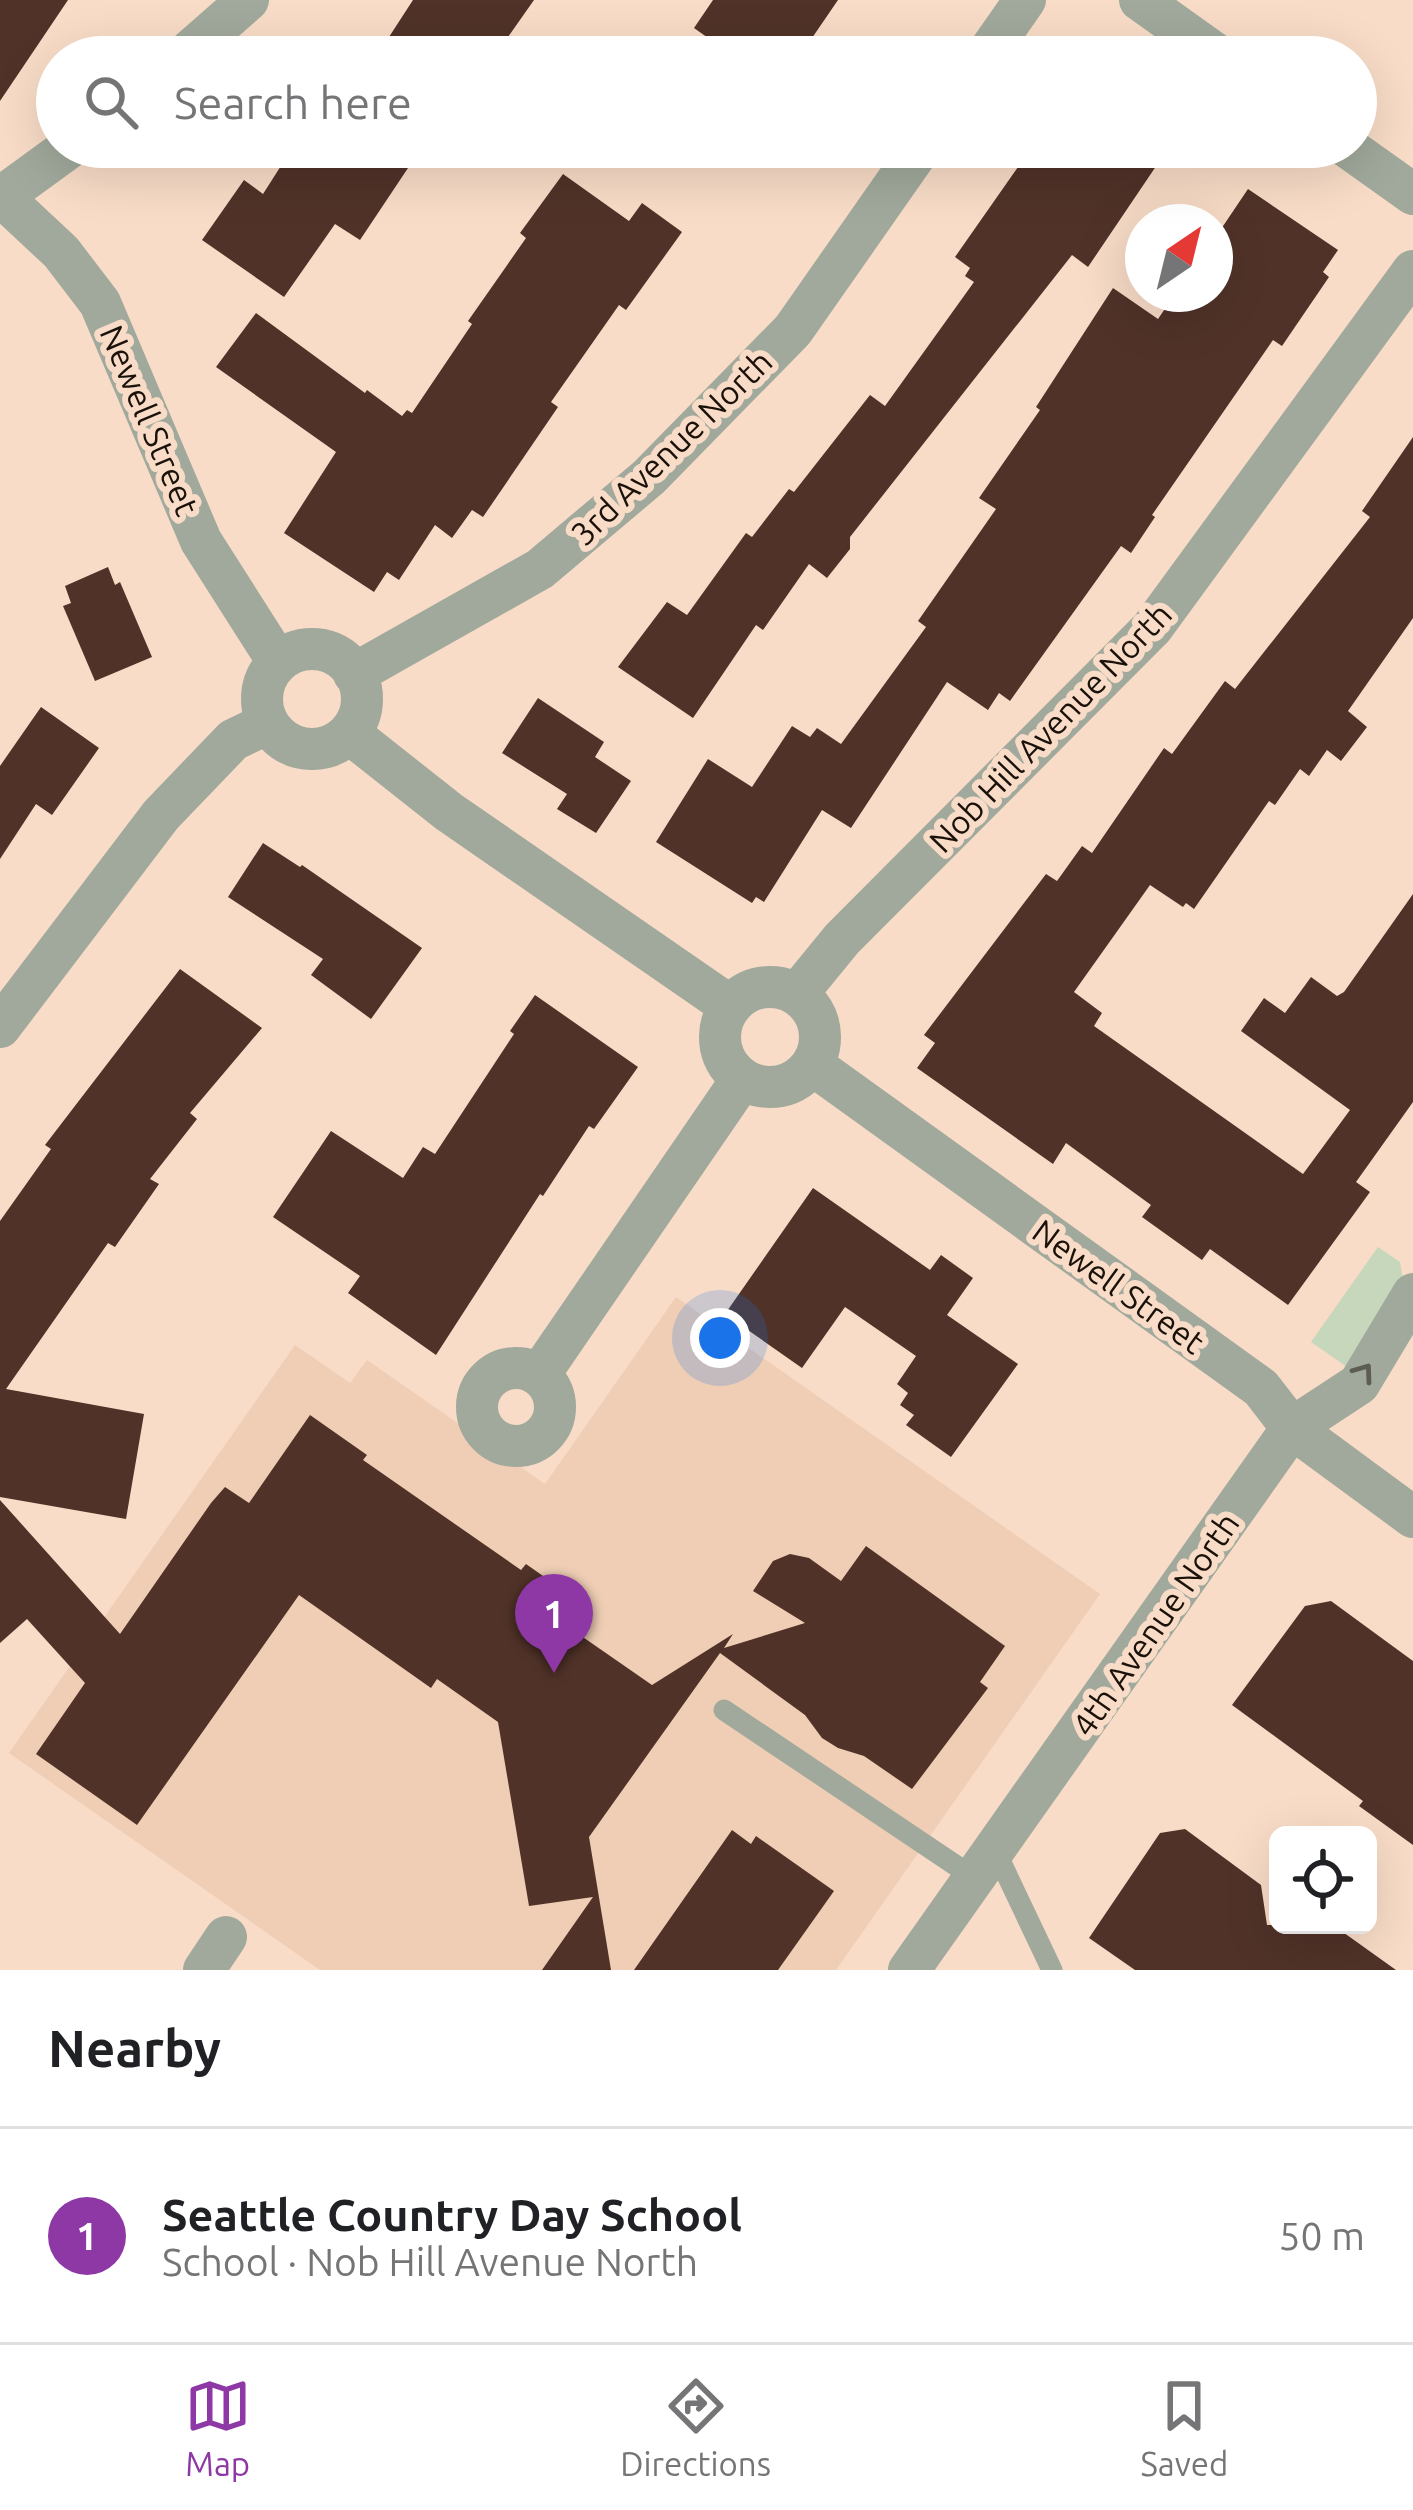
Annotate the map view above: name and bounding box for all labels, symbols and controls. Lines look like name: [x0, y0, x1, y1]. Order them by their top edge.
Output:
search box: [36, 36, 1377, 168]
icon: search: [78, 69, 144, 135]
text: Search here: [174, 77, 412, 128]
north arrow: [1125, 204, 1233, 312]
street label: Newell Street: [93, 320, 207, 520]
street label: 3rd Avenue North: [563, 342, 779, 552]
street label: Nob Hill Avenue North: [922, 595, 1178, 859]
street label: Newell Street: [1026, 1212, 1212, 1361]
your location: [690, 1308, 750, 1368]
one-way arrow: [1350, 1364, 1371, 1386]
street label: 4th Avenue North: [1064, 1505, 1246, 1743]
pin: 1: [515, 1574, 593, 1673]
map controls: [1269, 1826, 1377, 1934]
button: locate: [1269, 1826, 1377, 1934]
text: Nearby: [48, 2019, 221, 2077]
text: Seattle Country Day School: [162, 2189, 742, 2240]
text: 1: [76, 2214, 98, 2257]
text: 50 m: [1278, 2214, 1365, 2257]
text: School · Nob Hill Avenue North: [162, 2240, 698, 2283]
tab: Map: [185, 2373, 251, 2482]
tab: Directions: [620, 2373, 771, 2482]
tab: Saved: [1140, 2373, 1228, 2482]

